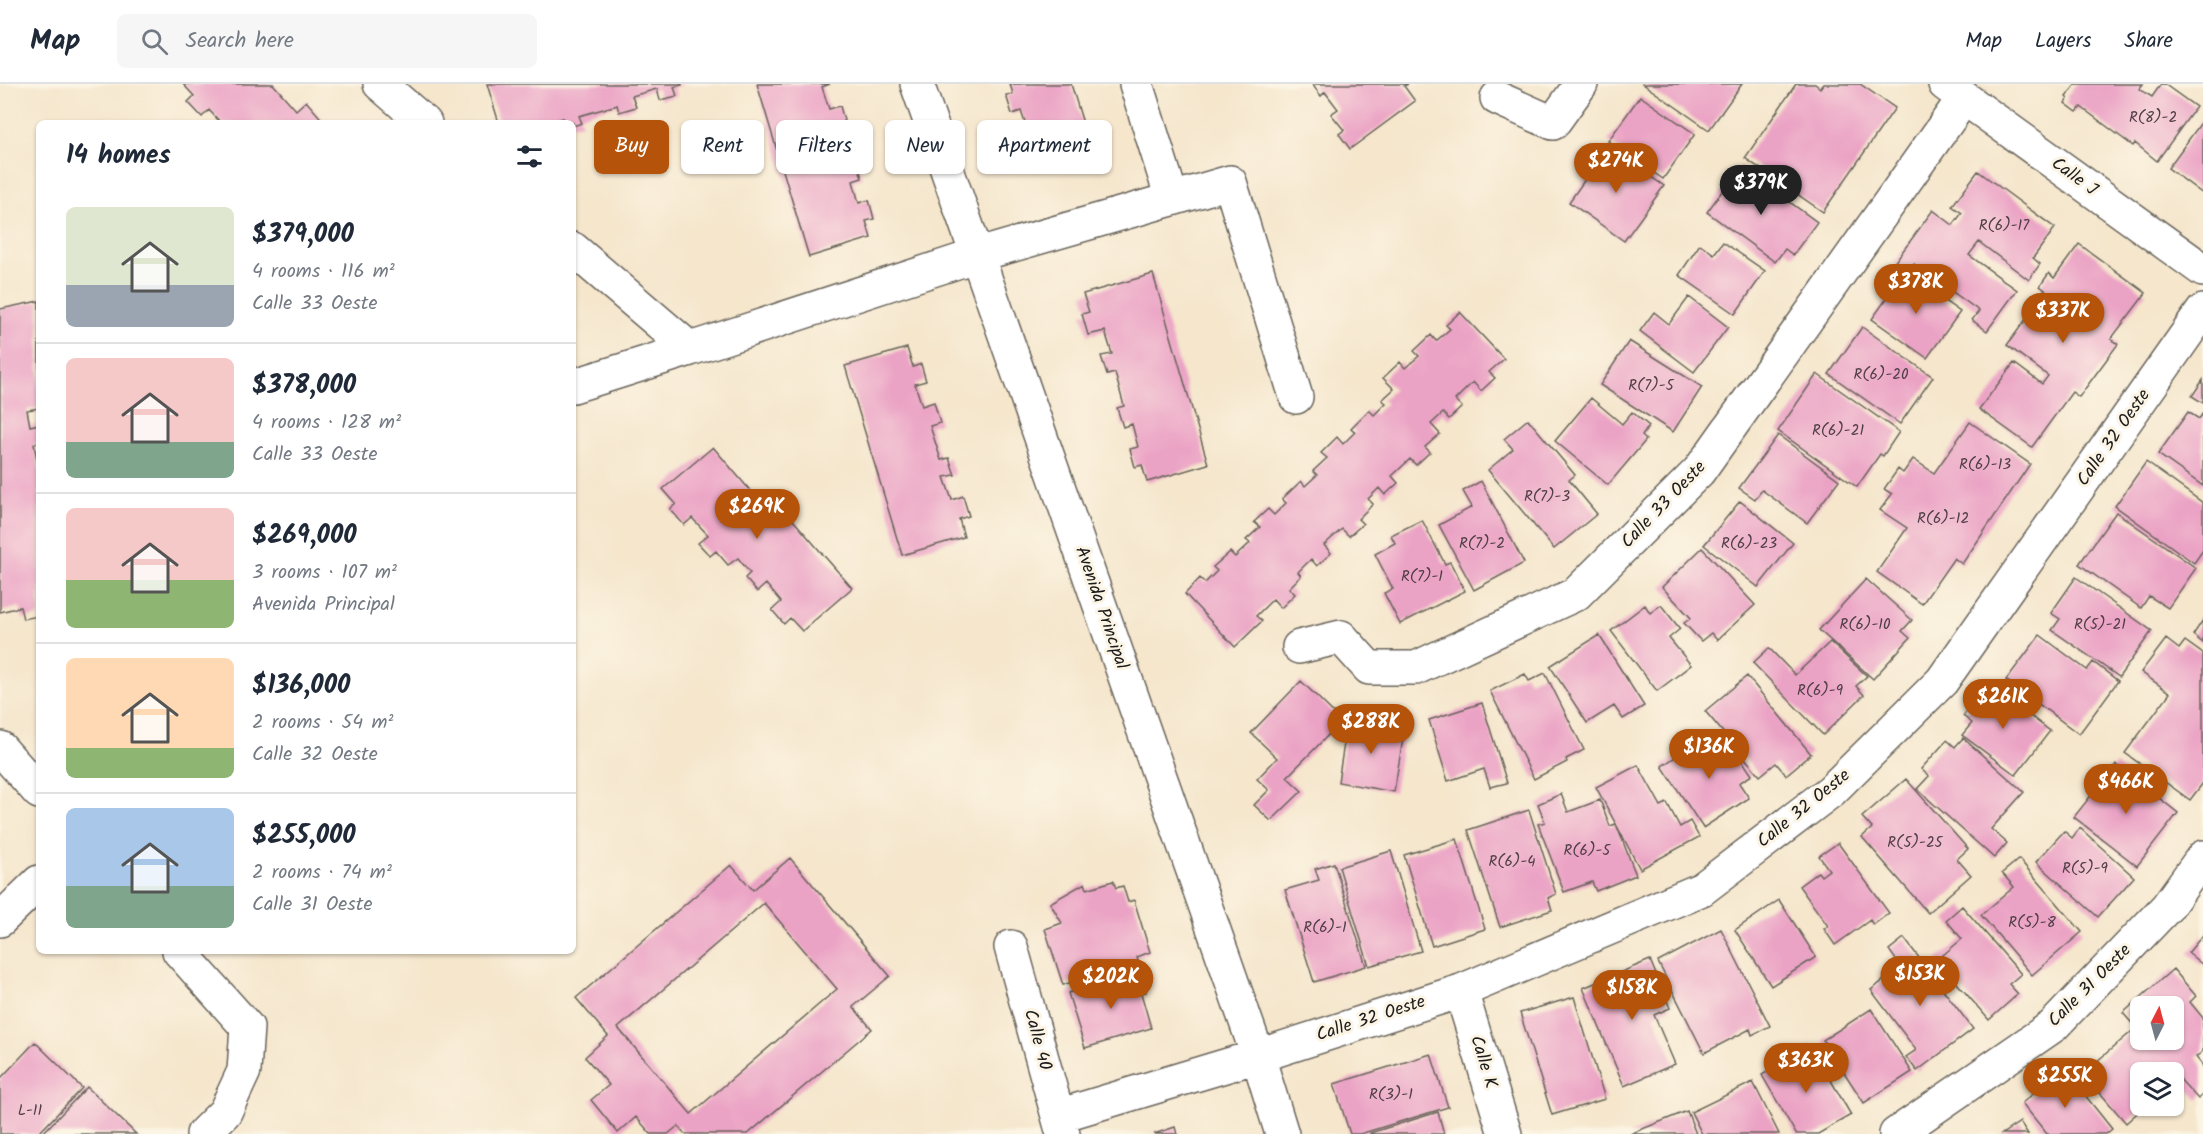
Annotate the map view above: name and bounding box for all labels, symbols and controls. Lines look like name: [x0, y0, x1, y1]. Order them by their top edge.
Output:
search box: [117, 14, 537, 68]
text: Map: [30, 19, 81, 64]
text: Search here: [186, 24, 294, 59]
icon: search: [138, 25, 171, 58]
text: Map: [1965, 25, 2002, 58]
text: Layers: [2035, 25, 2091, 58]
text: Share: [2124, 25, 2173, 58]
house number: R(8)-2: [2129, 106, 2177, 130]
chip: Buy: [594, 120, 669, 174]
chip: Rent: [681, 120, 764, 174]
chip: Filters: [776, 120, 873, 174]
chip: New: [885, 120, 965, 174]
chip: Apartment: [977, 120, 1112, 174]
text: 14 homes: [66, 135, 171, 177]
icon: filters: [513, 140, 546, 173]
pin: $274K: [1574, 143, 1658, 194]
text: $274K: [1588, 146, 1644, 178]
street label: Calle J: [2045, 150, 2104, 204]
pin: $379K: [1719, 165, 1803, 216]
text: $379K: [1734, 168, 1788, 200]
text: $379,000: [252, 214, 354, 256]
house number: R(6)-17: [1979, 214, 2030, 238]
icon: home: [114, 231, 186, 303]
text: 4 rooms · 116 m²: [252, 256, 395, 288]
pin: $378K: [1874, 264, 1958, 315]
text: $378K: [1888, 267, 1944, 299]
text: Calle 33 Oeste: [252, 288, 378, 320]
pin: $337K: [2021, 293, 2105, 344]
text: $337K: [2035, 296, 2091, 328]
house number: R(6)-20: [1853, 363, 1909, 387]
text: $378,000: [252, 365, 356, 407]
house number: R(7)-5: [1628, 374, 1675, 398]
icon: home: [114, 382, 186, 454]
street label: Calle 32 Oeste: [2070, 383, 2158, 493]
text: 4 rooms · 128 m²: [252, 407, 401, 439]
house number: R(6)-21: [1812, 419, 1864, 443]
text: Calle 33 Oeste: [252, 439, 378, 471]
house number: R(6)-13: [1959, 453, 2011, 477]
street label: Calle 33 Oeste: [1614, 454, 1714, 556]
house number: R(7)-3: [1524, 485, 1570, 509]
pin: $269K: [715, 489, 799, 540]
text: $269K: [729, 492, 785, 524]
house number: R(6)-12: [1917, 507, 1969, 531]
text: $269,000: [252, 515, 357, 557]
icon: home: [114, 532, 186, 604]
house number: R(7)-2: [1459, 532, 1505, 556]
house number: R(6)-23: [1721, 532, 1777, 556]
street label: Avenida Principal: [1066, 543, 1136, 674]
text: 3 rooms · 107 m²: [252, 557, 397, 589]
house number: R(7)-1: [1401, 565, 1443, 589]
text: Avenida Principal: [252, 589, 395, 621]
house number: R(6)-10: [1839, 613, 1891, 637]
house number: R(5)-21: [2074, 613, 2126, 637]
text: $136,000: [252, 665, 350, 707]
house number: R(6)-9: [1797, 679, 1844, 703]
pin: $261K: [1961, 679, 2045, 730]
icon: home: [114, 682, 186, 754]
text: $261K: [1977, 682, 2029, 714]
pin: $288K: [1329, 704, 1413, 755]
text: 2 rooms · 54 m²: [252, 707, 393, 739]
text: $288K: [1341, 707, 1401, 739]
pin: $136K: [1667, 729, 1751, 780]
text: $136K: [1683, 732, 1735, 764]
text: Calle 32 Oeste: [252, 739, 378, 771]
street label: Calle 32 Oeste: [1751, 762, 1857, 856]
pin: $466K: [2084, 764, 2168, 815]
text: $466K: [2098, 767, 2154, 799]
text: $255,000: [252, 815, 356, 857]
house number: R(5)-25: [1887, 831, 1944, 855]
icon: home: [114, 832, 186, 904]
house number: R(6)-5: [1564, 839, 1611, 863]
house number: R(6)-4: [1488, 850, 1536, 874]
text: 2 rooms · 74 m²: [252, 857, 392, 889]
house number: R(5)-9: [2062, 857, 2109, 881]
text: Calle 31 Oeste: [252, 889, 372, 921]
house number: R(5)-8: [2008, 911, 2057, 935]
house number: R(6)-1: [1303, 916, 1347, 940]
street label: Calle 31 Oeste: [2041, 937, 2139, 1035]
pin: $153K: [1878, 956, 1962, 1007]
pin: $202K: [1069, 959, 1153, 1010]
text: $153K: [1895, 959, 1945, 991]
text: $202K: [1082, 962, 1140, 994]
pin: $158K: [1590, 970, 1674, 1021]
text: $158K: [1606, 973, 1658, 1005]
street label: Calle 32 Oeste: [1313, 988, 1429, 1050]
north arrow: [2130, 996, 2184, 1050]
map controls: [2130, 996, 2184, 1116]
street label: Calle 40: [1015, 1006, 1059, 1074]
street label: Calle K: [1461, 1032, 1505, 1092]
pin: $363K: [1764, 1043, 1848, 1094]
text: $363K: [1778, 1046, 1834, 1078]
pin: $255K: [2023, 1058, 2107, 1109]
text: $255K: [2037, 1061, 2093, 1093]
button: layers: [2130, 1062, 2184, 1116]
house number: R(3)-1: [1369, 1083, 1413, 1107]
house number: L-11: [18, 1099, 43, 1123]

